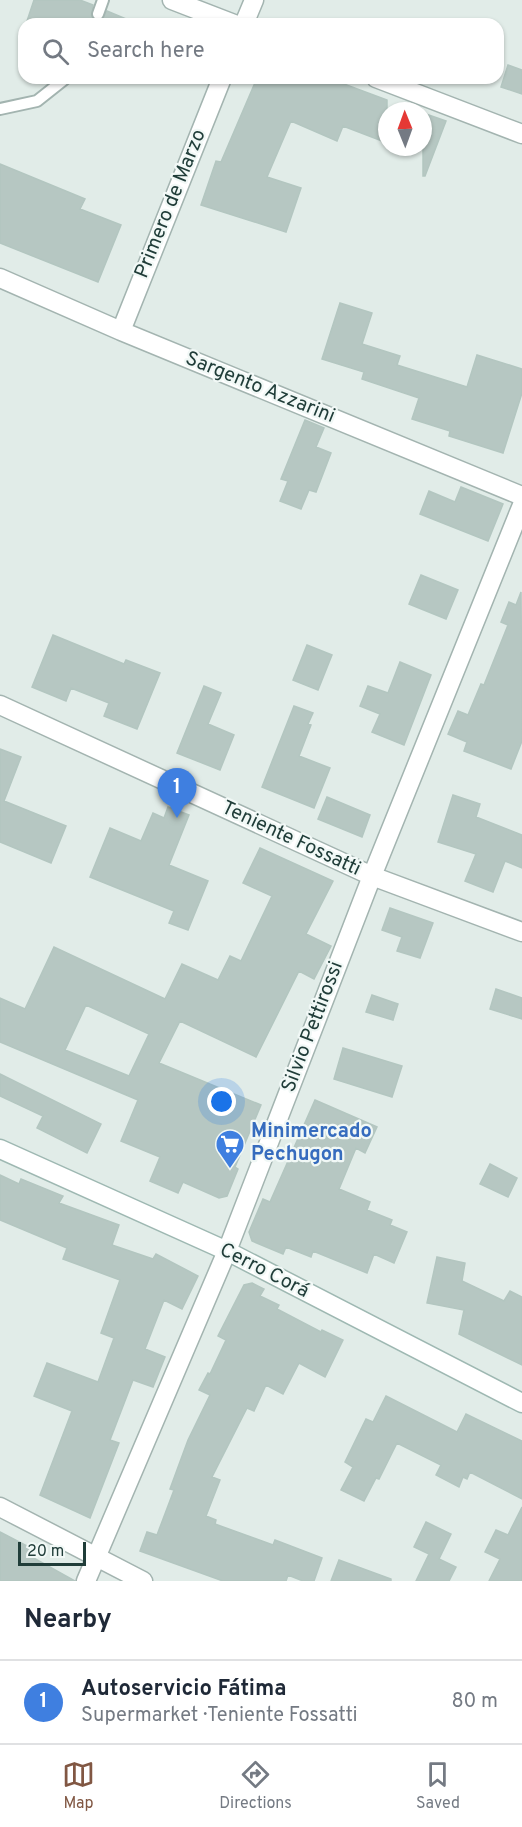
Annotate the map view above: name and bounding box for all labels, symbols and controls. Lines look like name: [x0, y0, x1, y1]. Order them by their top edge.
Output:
search box: [18, 18, 504, 84]
icon: search: [39, 35, 72, 68]
text: Search here: [87, 38, 205, 65]
north arrow: [378, 102, 432, 156]
street label: Primero de Marzo: [129, 126, 213, 282]
street label: Sargento Azzarini: [181, 346, 339, 430]
pin: 1: [158, 768, 196, 818]
street label: Teniente Fossatti: [217, 795, 365, 883]
street label: Silvio Pettirossi: [276, 958, 350, 1096]
your location: [207, 1087, 236, 1116]
place label: Minimercado Pechugon: [251, 1119, 372, 1168]
supermarket icon: Minimercado Pechugon: [214, 1128, 246, 1170]
street label: Cerro Corá: [215, 1237, 313, 1305]
scale bar: [18, 1539, 86, 1566]
text: 20 m: [27, 1542, 64, 1562]
text: Nearby: [24, 1604, 112, 1637]
text: Autoservicio Fátima: [81, 1676, 287, 1703]
text: 1: [40, 1689, 48, 1715]
text: 80 m: [452, 1689, 498, 1715]
text: Supermarket · Teniente Fossatti: [81, 1703, 358, 1729]
tab: Map: [62, 1758, 95, 1814]
tab: Directions: [219, 1758, 292, 1814]
tab: Saved: [416, 1758, 460, 1814]

